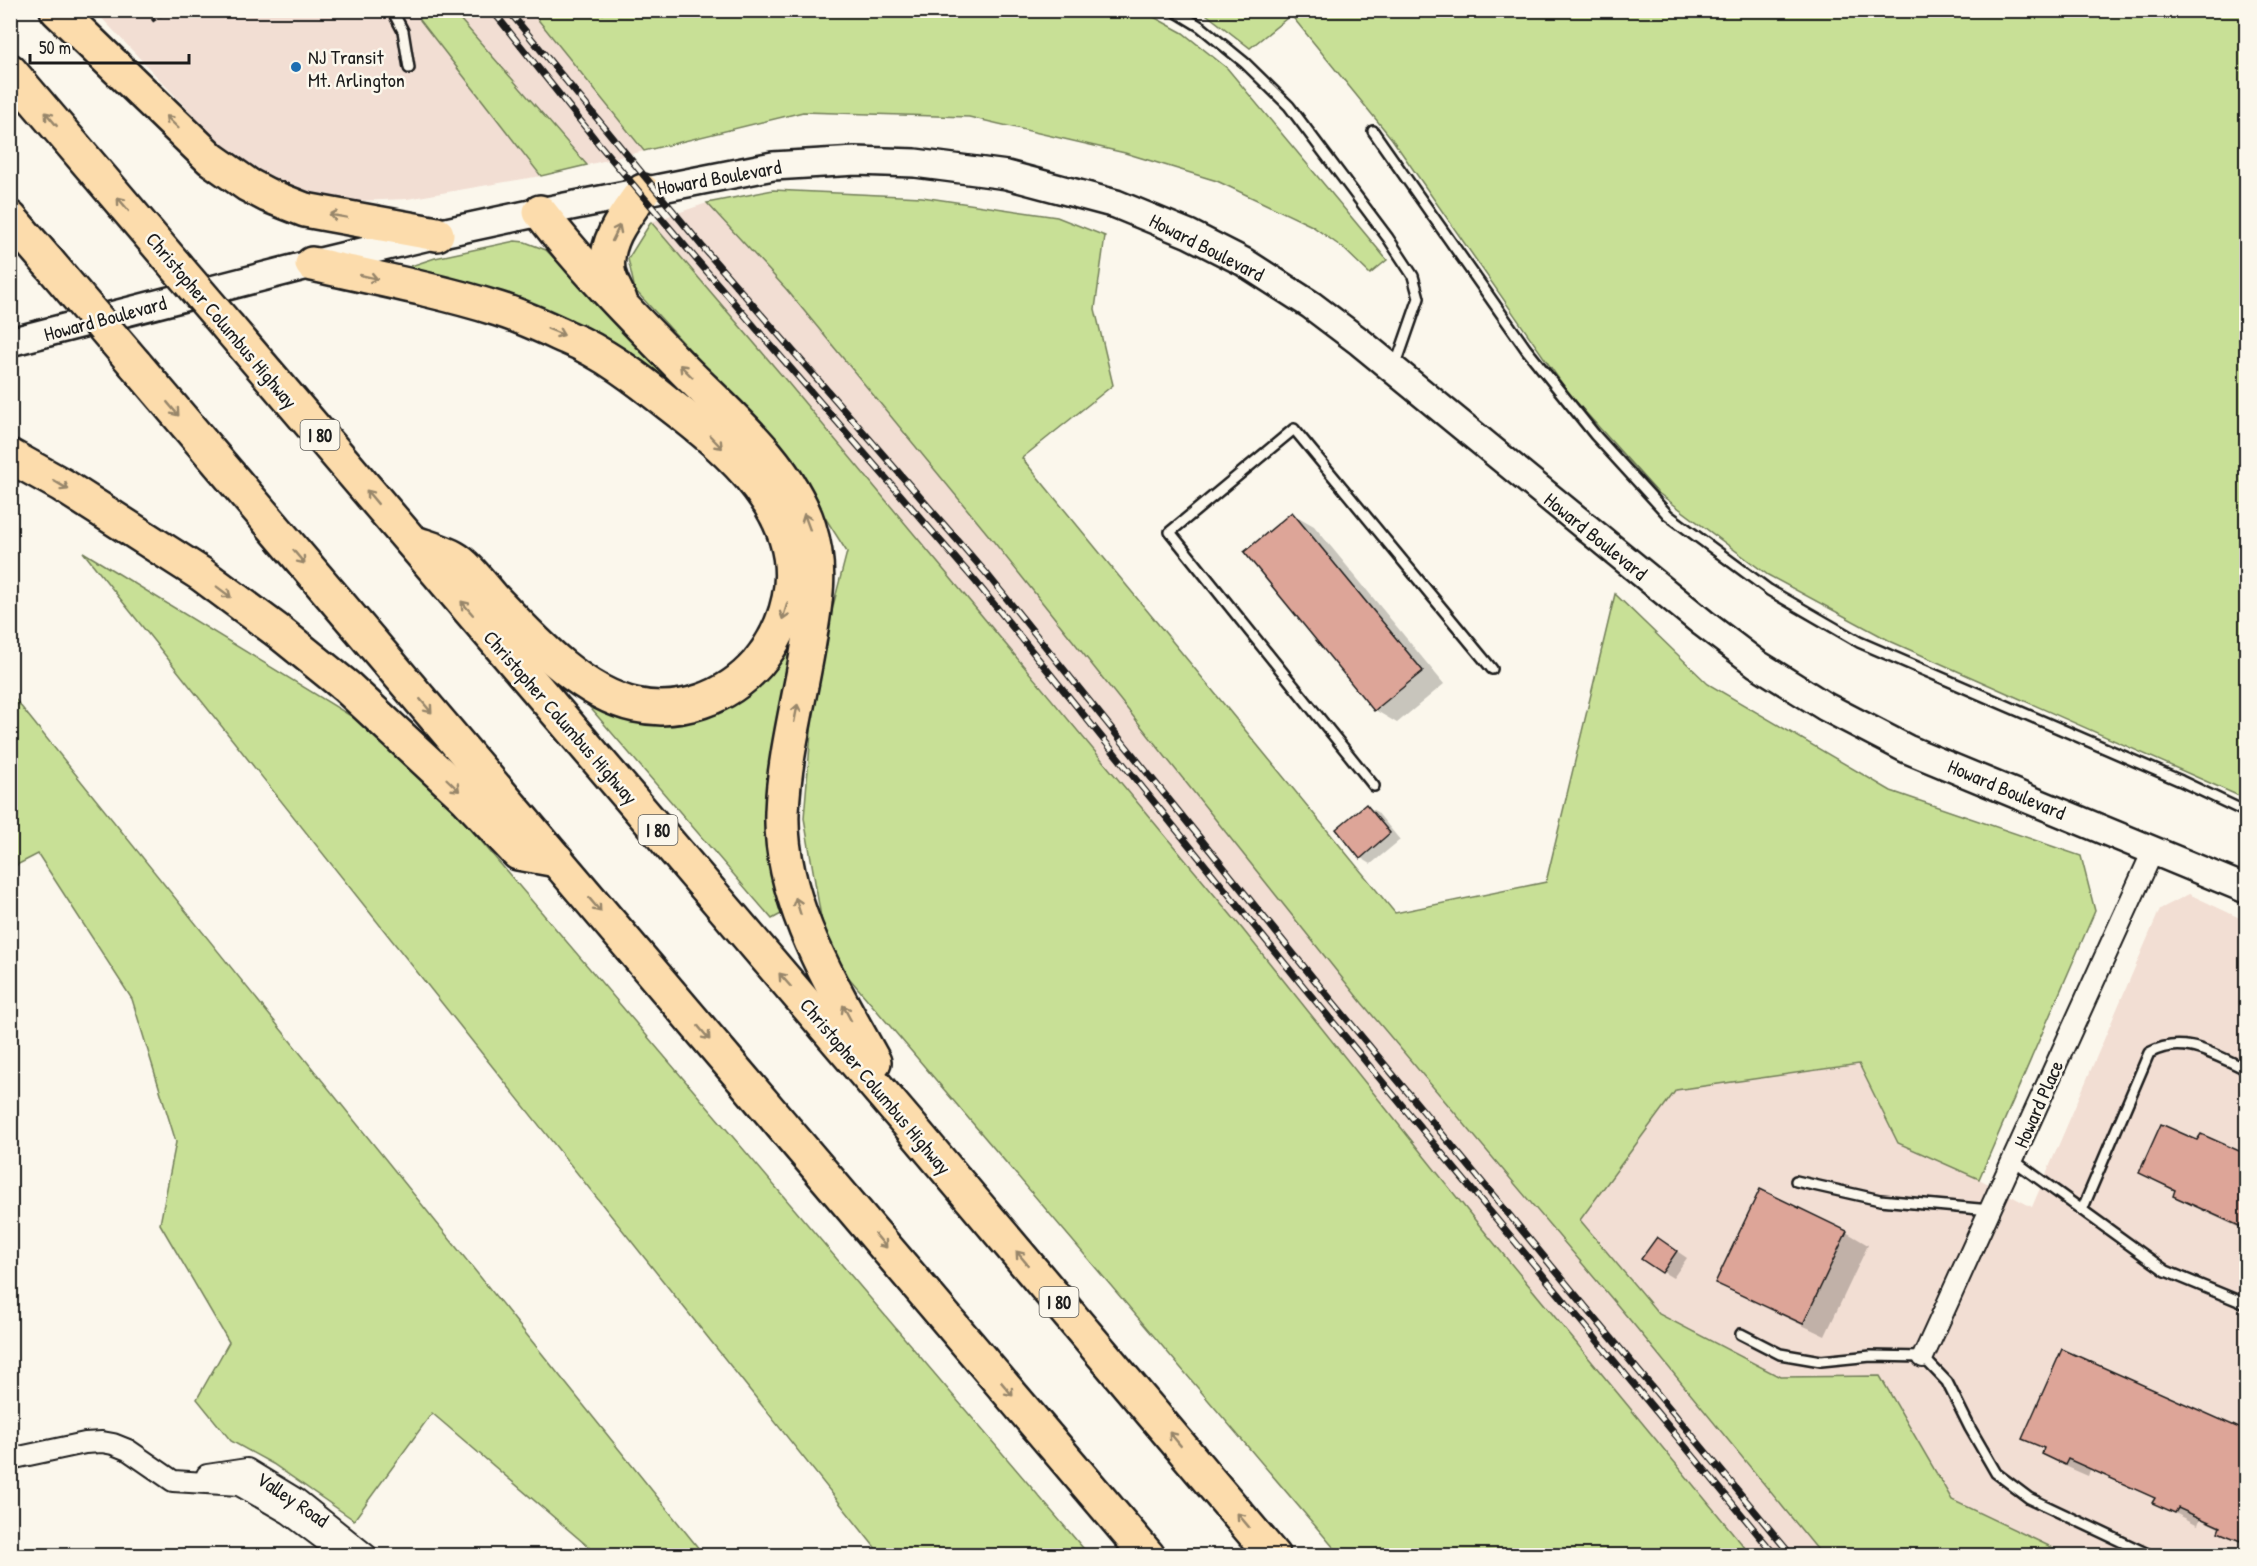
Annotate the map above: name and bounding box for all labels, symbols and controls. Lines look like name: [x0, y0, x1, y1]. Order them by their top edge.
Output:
scale bar: [30, 27, 189, 65]
text: 50 m: [39, 35, 71, 60]
place label: NJ Transit Mt. Arlington: [308, 43, 405, 93]
marker: NJ Transit Mt. Arlington: [289, 60, 303, 74]
one-way arrow: [44, 112, 58, 127]
one-way arrow: [165, 114, 180, 129]
street label: Howard Boulevard: [655, 153, 783, 201]
one-way arrow: [117, 196, 130, 212]
street label: Howard Boulevard: [1145, 206, 1269, 288]
one-way arrow: [329, 210, 348, 221]
one-way arrow: [611, 224, 623, 242]
street label: Christopher Columbus Highway: [140, 226, 304, 414]
one-way arrow: [359, 272, 378, 283]
street label: Howard Boulevard: [41, 289, 169, 347]
one-way arrow: [546, 327, 564, 338]
one-way arrow: [678, 364, 693, 379]
one-way arrow: [166, 401, 180, 416]
road number: I 80: [300, 420, 340, 450]
one-way arrow: [708, 435, 723, 450]
one-way arrow: [52, 479, 69, 491]
street label: Howard Boulevard: [1539, 486, 1653, 586]
one-way arrow: [365, 490, 379, 505]
one-way arrow: [800, 513, 811, 532]
one-way arrow: [293, 549, 306, 565]
one-way arrow: [216, 585, 232, 598]
one-way arrow: [461, 600, 474, 616]
one-way arrow: [779, 601, 790, 620]
street label: Christopher Columbus Highway: [478, 624, 644, 810]
one-way arrow: [419, 698, 433, 713]
one-way arrow: [791, 704, 802, 724]
street label: Howard Boulevard: [1944, 752, 2070, 826]
one-way arrow: [446, 778, 461, 792]
road number: I 80: [638, 815, 678, 845]
one-way arrow: [792, 896, 803, 915]
one-way arrow: [588, 897, 602, 912]
one-way arrow: [778, 973, 792, 988]
street label: Christopher Columbus Highway: [794, 992, 958, 1180]
one-way arrow: [841, 1005, 853, 1022]
one-way arrow: [697, 1025, 711, 1040]
street label: Howard Place: [2007, 1056, 2069, 1152]
one-way arrow: [874, 1233, 887, 1249]
one-way arrow: [1015, 1251, 1029, 1266]
road number: I 80: [1040, 1287, 1078, 1317]
one-way arrow: [1000, 1381, 1014, 1396]
one-way arrow: [1169, 1432, 1182, 1448]
street label: Valley Road: [252, 1465, 334, 1533]
one-way arrow: [1236, 1512, 1249, 1528]

